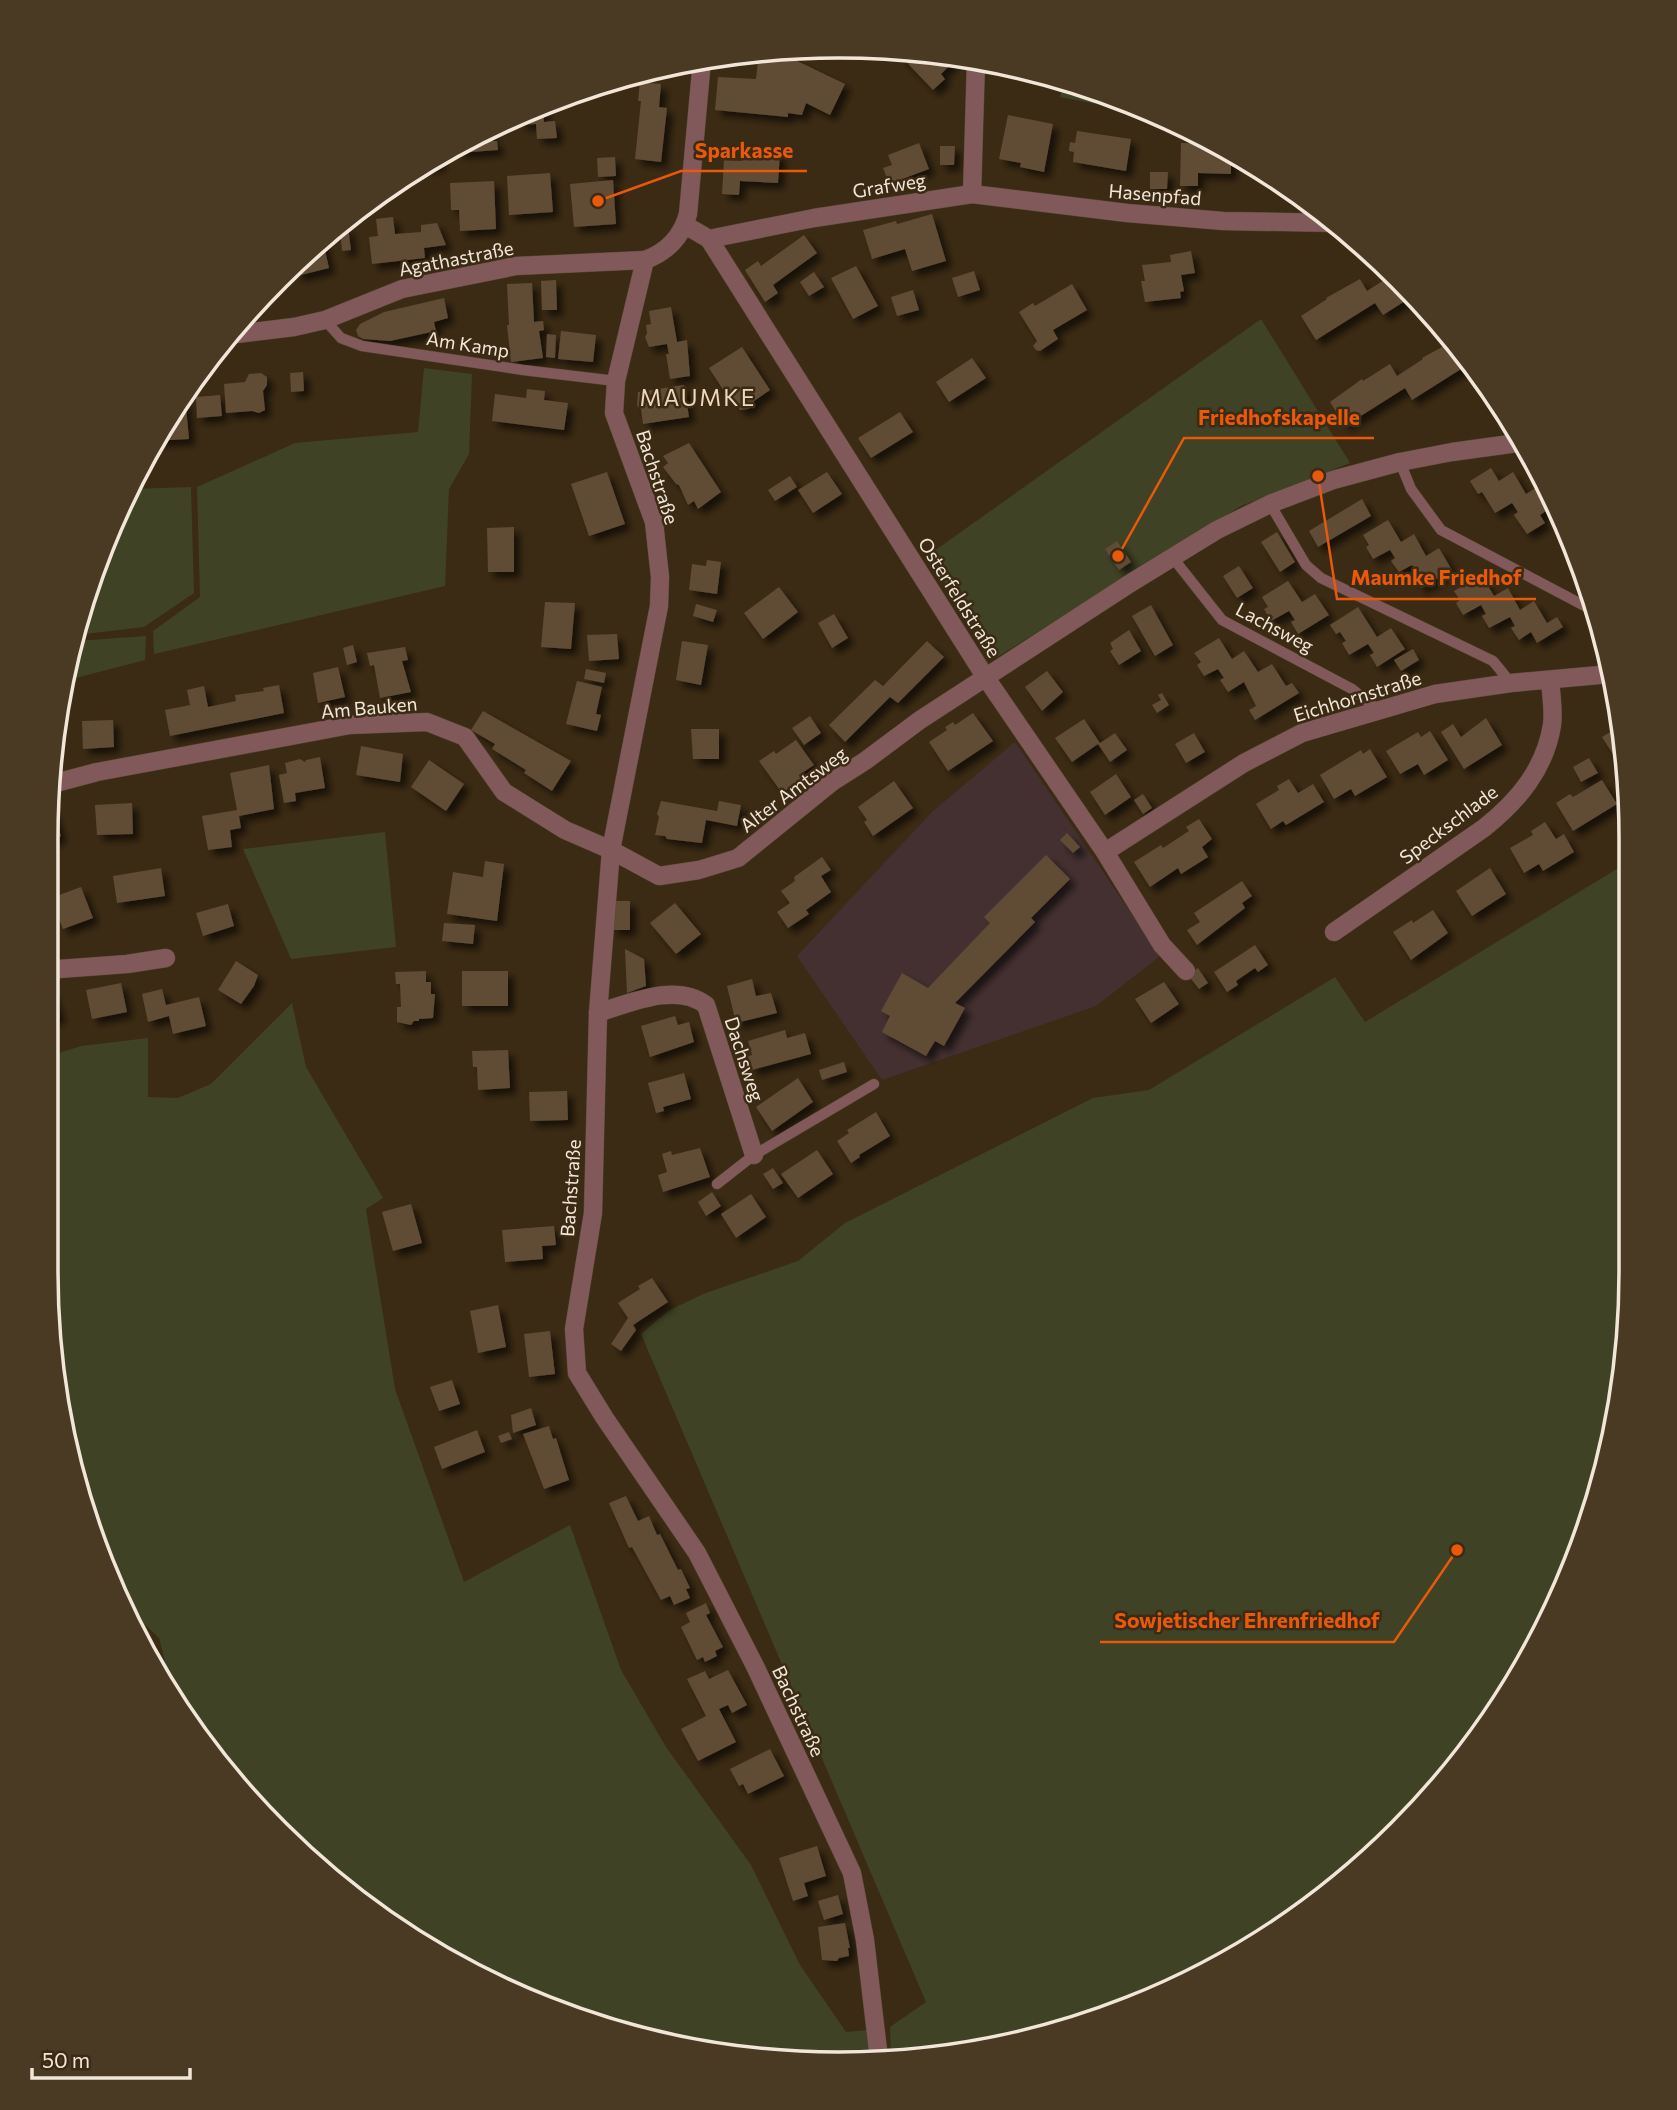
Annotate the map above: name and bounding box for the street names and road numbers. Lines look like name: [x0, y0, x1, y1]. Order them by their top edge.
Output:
street label: Grafweg: [851, 168, 927, 202]
street label: Hasenpfad: [1108, 178, 1202, 210]
street label: Agathastraße: [397, 236, 515, 280]
street label: Am Kamp: [425, 326, 511, 362]
street label: Bachstraße: [632, 427, 684, 527]
street label: Osterfeldstraße: [914, 533, 1006, 661]
street label: Lachsweg: [1232, 597, 1318, 657]
street label: Eichhornstraße: [1290, 666, 1424, 726]
street label: Am Bauken: [320, 691, 418, 723]
street label: Alter Amtsweg: [735, 741, 851, 837]
street label: Speckschlade: [1394, 780, 1502, 868]
street label: Dachsweg: [720, 1014, 770, 1104]
street label: Bachstraße: [555, 1138, 585, 1238]
street label: Bachstraße: [768, 1662, 830, 1760]

